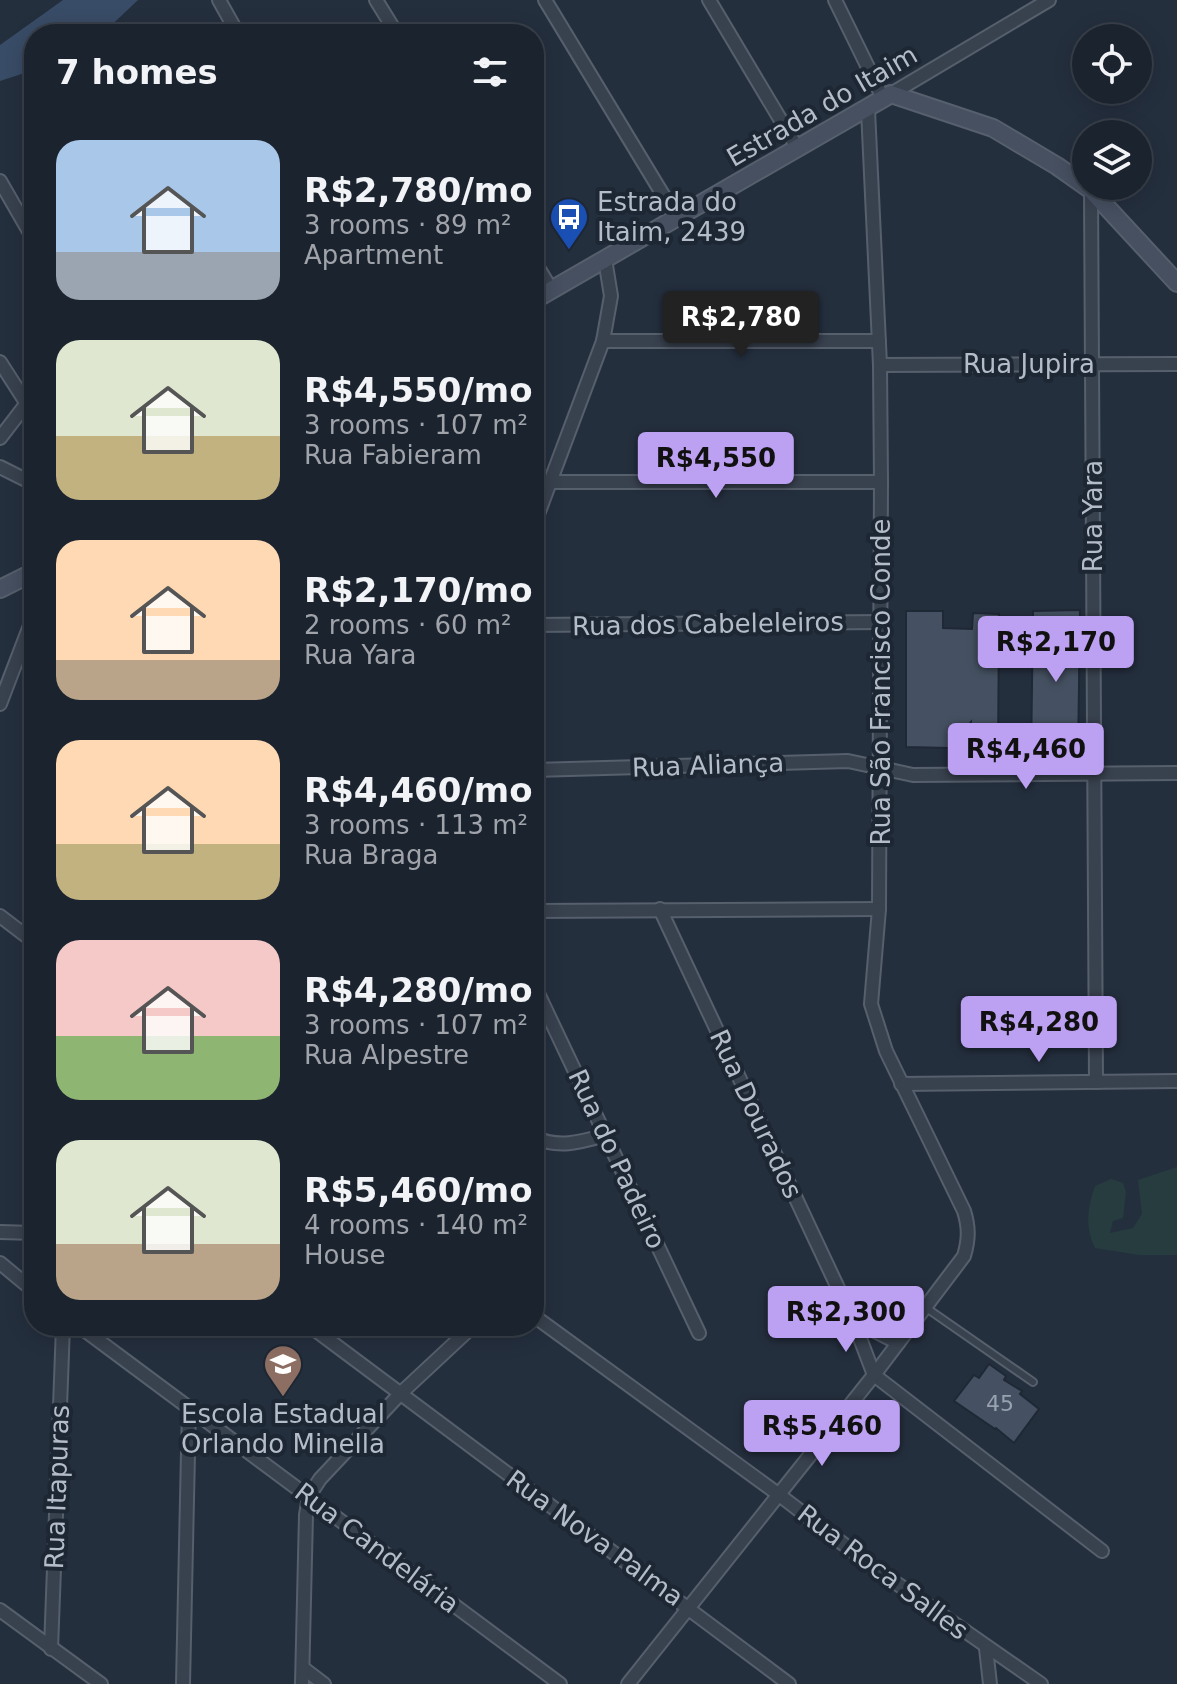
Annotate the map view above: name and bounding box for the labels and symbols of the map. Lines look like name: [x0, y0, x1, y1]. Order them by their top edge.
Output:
street label: Estrada do Itaim: [722, 39, 922, 173]
place label: Estrada do Itaim, 2439: [597, 187, 746, 247]
bus stop icon: Estrada do Itaim, 2439: [548, 196, 590, 251]
pin: R$2,780: [667, 291, 815, 359]
street label: Rua Jupira: [963, 349, 1095, 379]
pin: R$4,550: [642, 432, 790, 500]
street label: Rua Yara: [1078, 460, 1108, 572]
street label: Rua São Francisco Conde: [866, 519, 896, 845]
street label: Rua dos Cabeleleiros: [572, 607, 844, 641]
pin: R$2,170: [982, 616, 1130, 684]
pin: R$4,460: [952, 723, 1100, 791]
street label: Rua Aliança: [631, 747, 785, 783]
pin: R$4,280: [965, 996, 1113, 1064]
street label: Rua Dourados: [704, 1025, 808, 1203]
street label: Rua do Padeiro: [562, 1065, 672, 1253]
pin: R$2,300: [772, 1286, 920, 1354]
school or university icon: Escola Estadual Orlando Minella: [262, 1343, 304, 1398]
house number: 45: [986, 1391, 1014, 1416]
place label: Escola Estadual Orlando Minella: [181, 1399, 385, 1459]
pin: R$5,460: [748, 1400, 896, 1468]
street label: Rua Itapuras: [39, 1404, 75, 1570]
street label: Rua Nova Palma: [501, 1464, 689, 1612]
street label: Rua Candelária: [289, 1477, 465, 1619]
street label: Rua Roca Salles: [792, 1498, 974, 1646]

